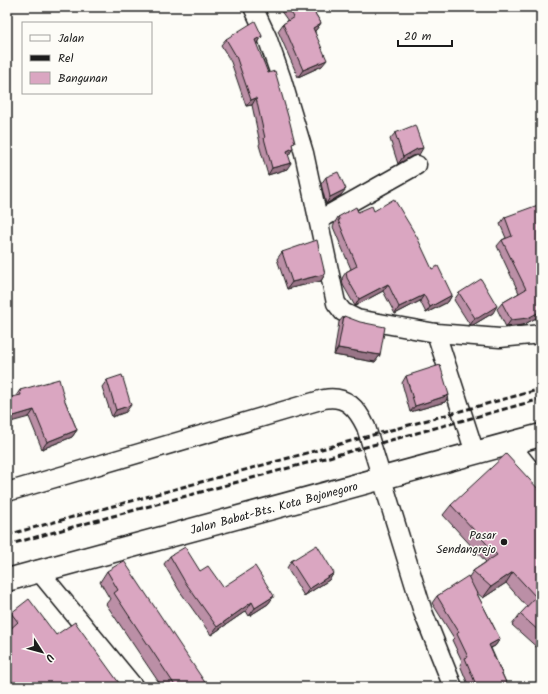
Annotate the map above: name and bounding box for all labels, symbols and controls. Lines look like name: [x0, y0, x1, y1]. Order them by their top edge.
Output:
legend: [22, 22, 152, 94]
scale bar: [398, 22, 452, 48]
text: 20 m: [404, 27, 432, 46]
text: Jalan: [58, 29, 84, 48]
text: Rel: [58, 49, 73, 68]
text: Bangunan: [58, 69, 108, 88]
street label: Jalan Babat-Bts. Kota Bojonegoro: [188, 477, 360, 540]
place label: Pasar Sendangrejo: [436, 526, 497, 559]
marker: Pasar Sendangrejo: [499, 537, 509, 547]
north arrow: [22, 632, 62, 672]
text: U: [40, 649, 58, 666]

